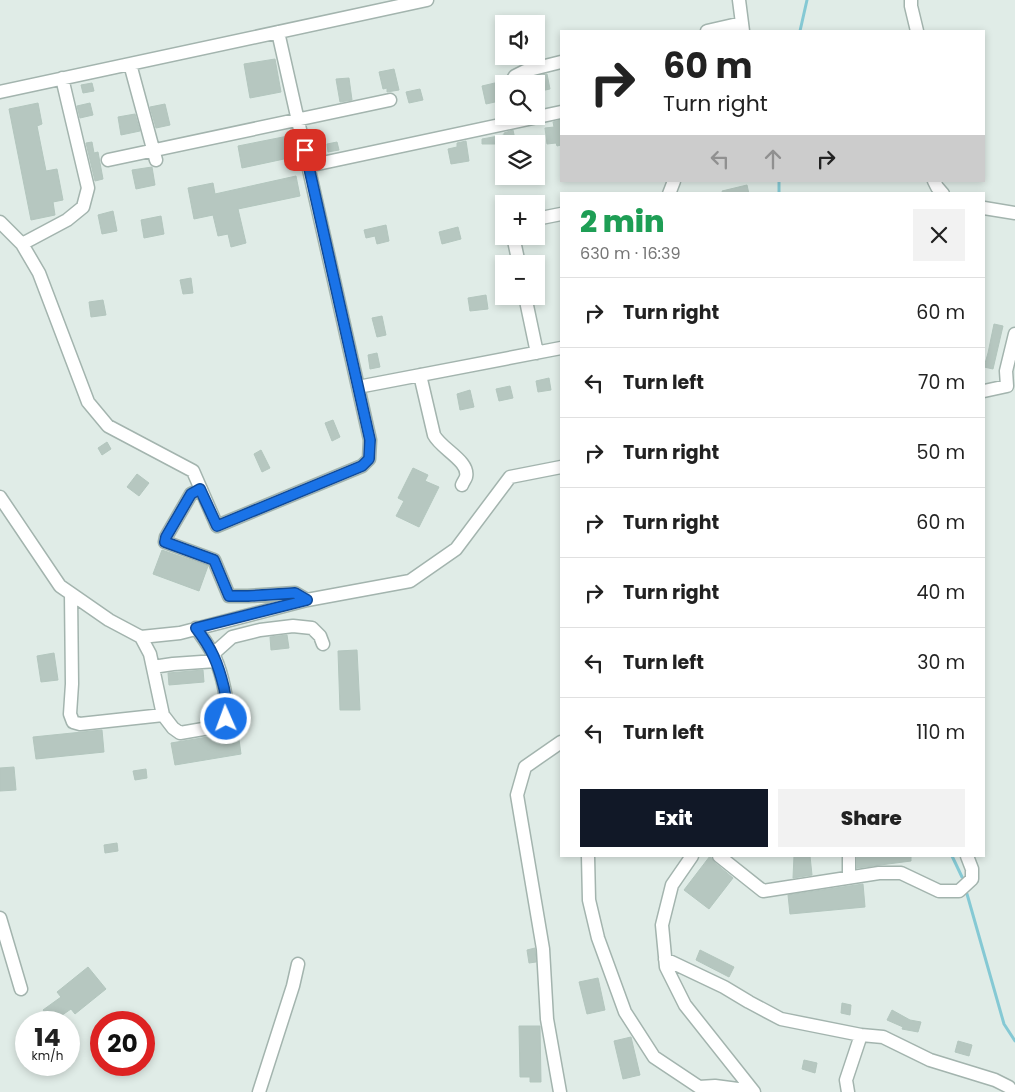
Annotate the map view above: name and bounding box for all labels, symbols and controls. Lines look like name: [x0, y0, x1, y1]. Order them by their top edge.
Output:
map controls: [495, 15, 545, 305]
button: sound: [495, 15, 545, 65]
text: 60 m: [663, 41, 753, 90]
icon: right: [580, 50, 645, 115]
button: search: [495, 75, 545, 125]
text: Turn right: [663, 88, 768, 119]
pin: [284, 129, 326, 171]
button: layers: [495, 135, 545, 185]
icon: arrive: [291, 136, 319, 164]
icon: left: [706, 145, 734, 173]
icon: ahead: [759, 145, 787, 173]
icon: right: [812, 145, 840, 173]
button: +: [495, 195, 545, 245]
text: 2 min: [580, 200, 665, 243]
button: close: [913, 209, 965, 261]
text: 630 m · 16:39: [580, 242, 681, 265]
button: −: [495, 255, 545, 305]
icon: right: [580, 299, 608, 327]
text: Turn right: [623, 299, 719, 326]
text: 60 m: [916, 299, 965, 326]
icon: left: [580, 369, 608, 397]
text: Turn left: [623, 369, 704, 396]
text: 70 m: [918, 369, 965, 396]
icon: right: [580, 439, 608, 467]
text: Turn right: [623, 439, 719, 466]
text: 50 m: [916, 439, 965, 466]
icon: right: [580, 509, 608, 537]
text: Turn right: [623, 509, 719, 536]
text: 60 m: [916, 509, 965, 536]
icon: right: [580, 579, 608, 607]
text: Turn right: [623, 579, 719, 606]
text: 40 m: [916, 579, 965, 606]
icon: left: [580, 649, 608, 677]
text: Turn left: [623, 649, 704, 676]
text: 30 m: [917, 649, 965, 676]
position arrow: [199, 692, 251, 744]
icon: left: [580, 719, 608, 747]
text: Turn left: [623, 719, 704, 746]
text: 110 m: [916, 719, 965, 746]
button: Exit: [580, 789, 768, 847]
button: Share: [778, 789, 965, 847]
speed limit sign: 20: [90, 1011, 155, 1076]
text: 14: [34, 1020, 61, 1055]
text: km/h: [32, 1047, 63, 1064]

